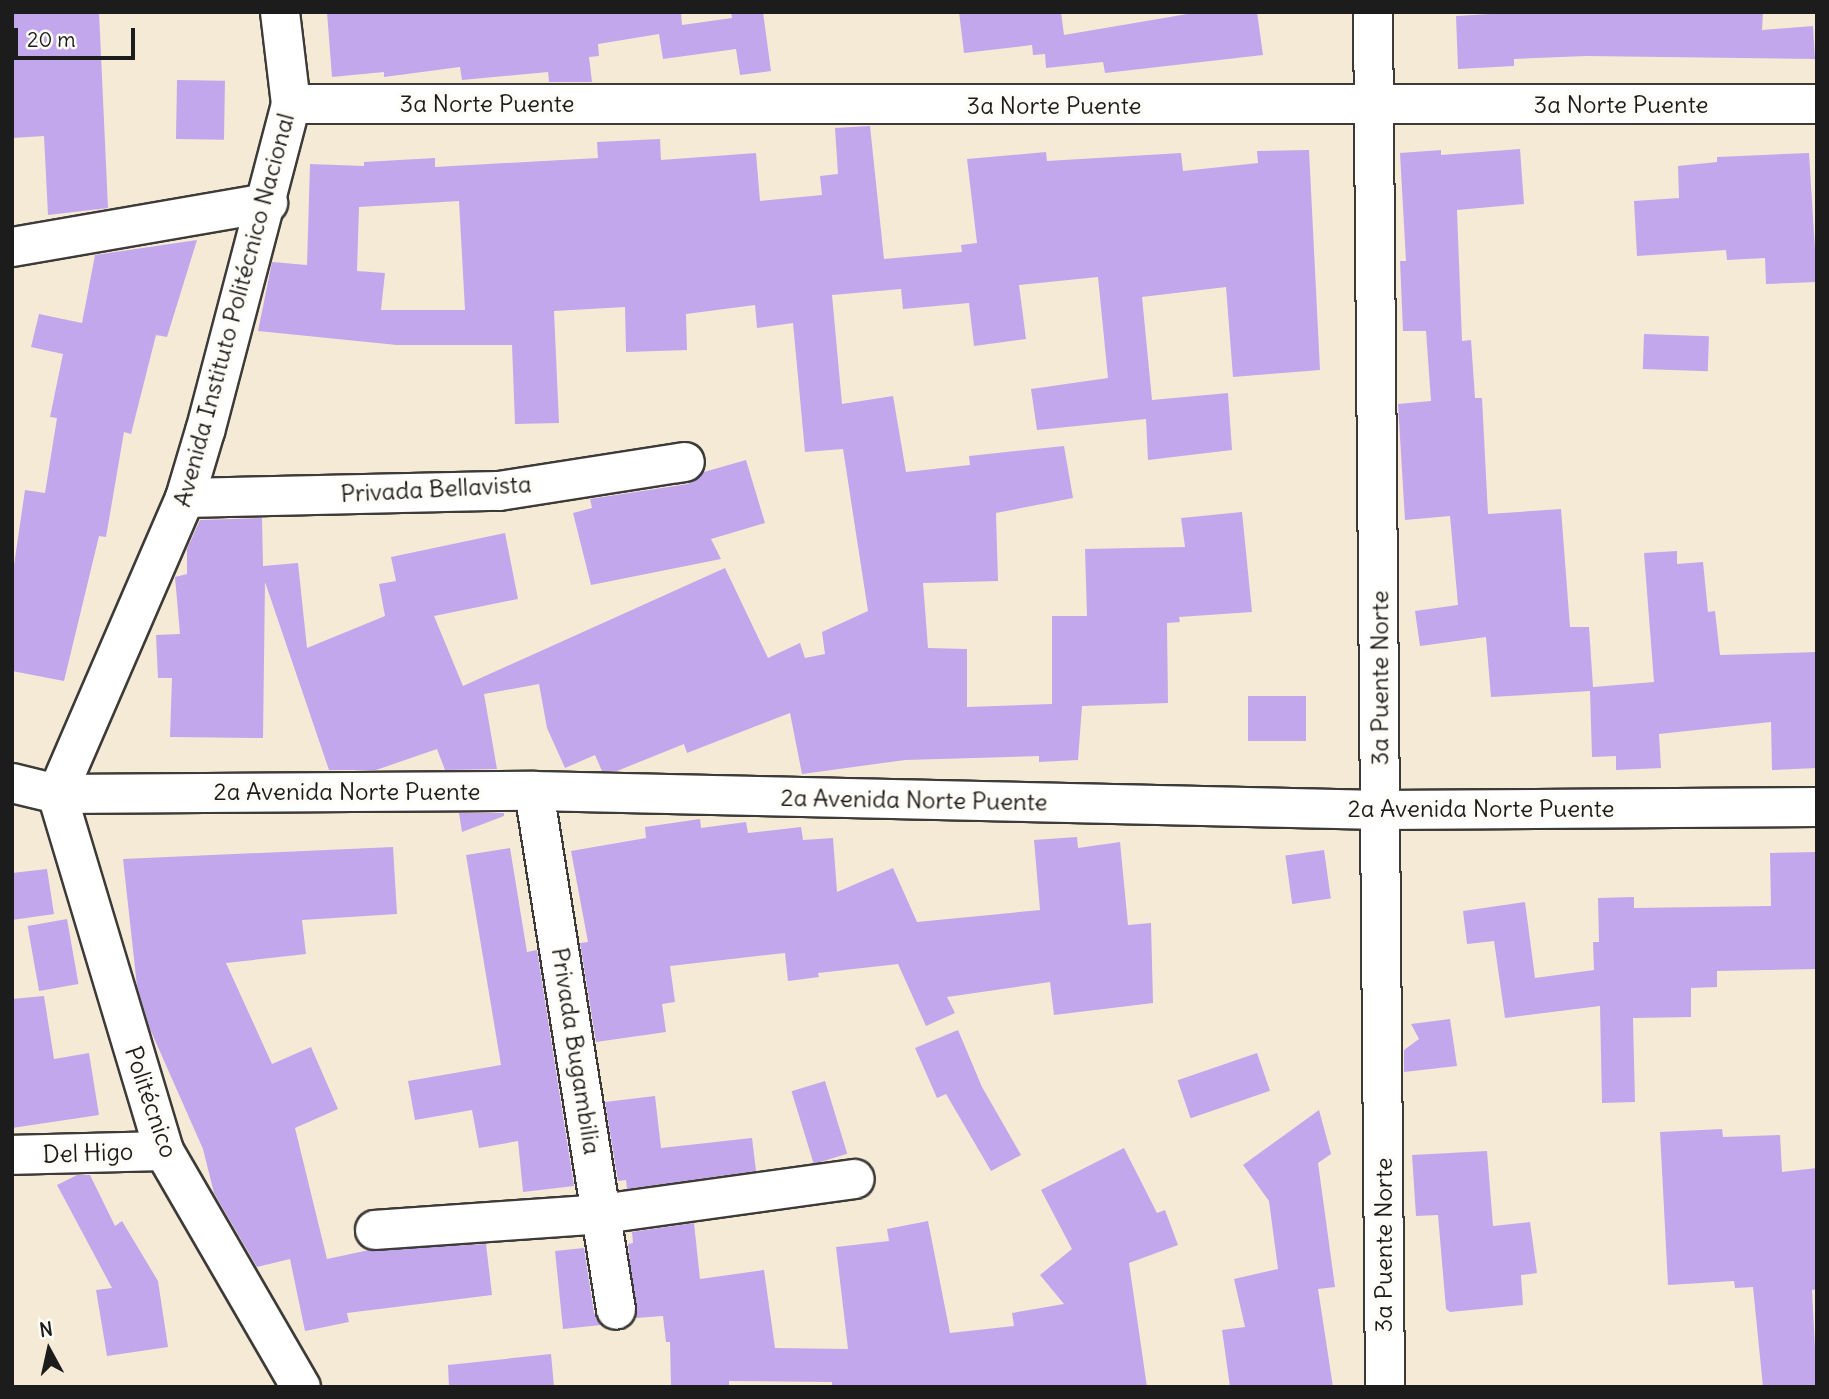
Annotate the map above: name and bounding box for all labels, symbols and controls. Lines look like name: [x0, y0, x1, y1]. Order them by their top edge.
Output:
scale bar: [18, 14, 138, 58]
text: 20 m: [27, 26, 76, 53]
street label: 3a Norte Puente: [400, 90, 574, 118]
street label: 3a Norte Puente: [1534, 91, 1708, 119]
street label: 3a Norte Puente: [967, 92, 1141, 120]
street label: Avenida Instituto Politécnico Nacional: [168, 110, 300, 510]
street label: Privada Bellavista: [340, 470, 532, 508]
street label: 3a Puente Norte: [1366, 591, 1394, 765]
street label: 2a Avenida Norte Puente: [213, 778, 481, 806]
street label: 2a Avenida Norte Puente: [780, 783, 1048, 817]
street label: 2a Avenida Norte Puente: [1347, 795, 1615, 823]
street label: Privada Bugambilia: [545, 945, 607, 1157]
street label: Politécnico: [119, 1043, 183, 1161]
street label: Del Higo: [42, 1137, 134, 1169]
street label: 3a Puente Norte: [1370, 1158, 1398, 1332]
north arrow: [14, 1315, 84, 1385]
text: N: [38, 1316, 54, 1342]

